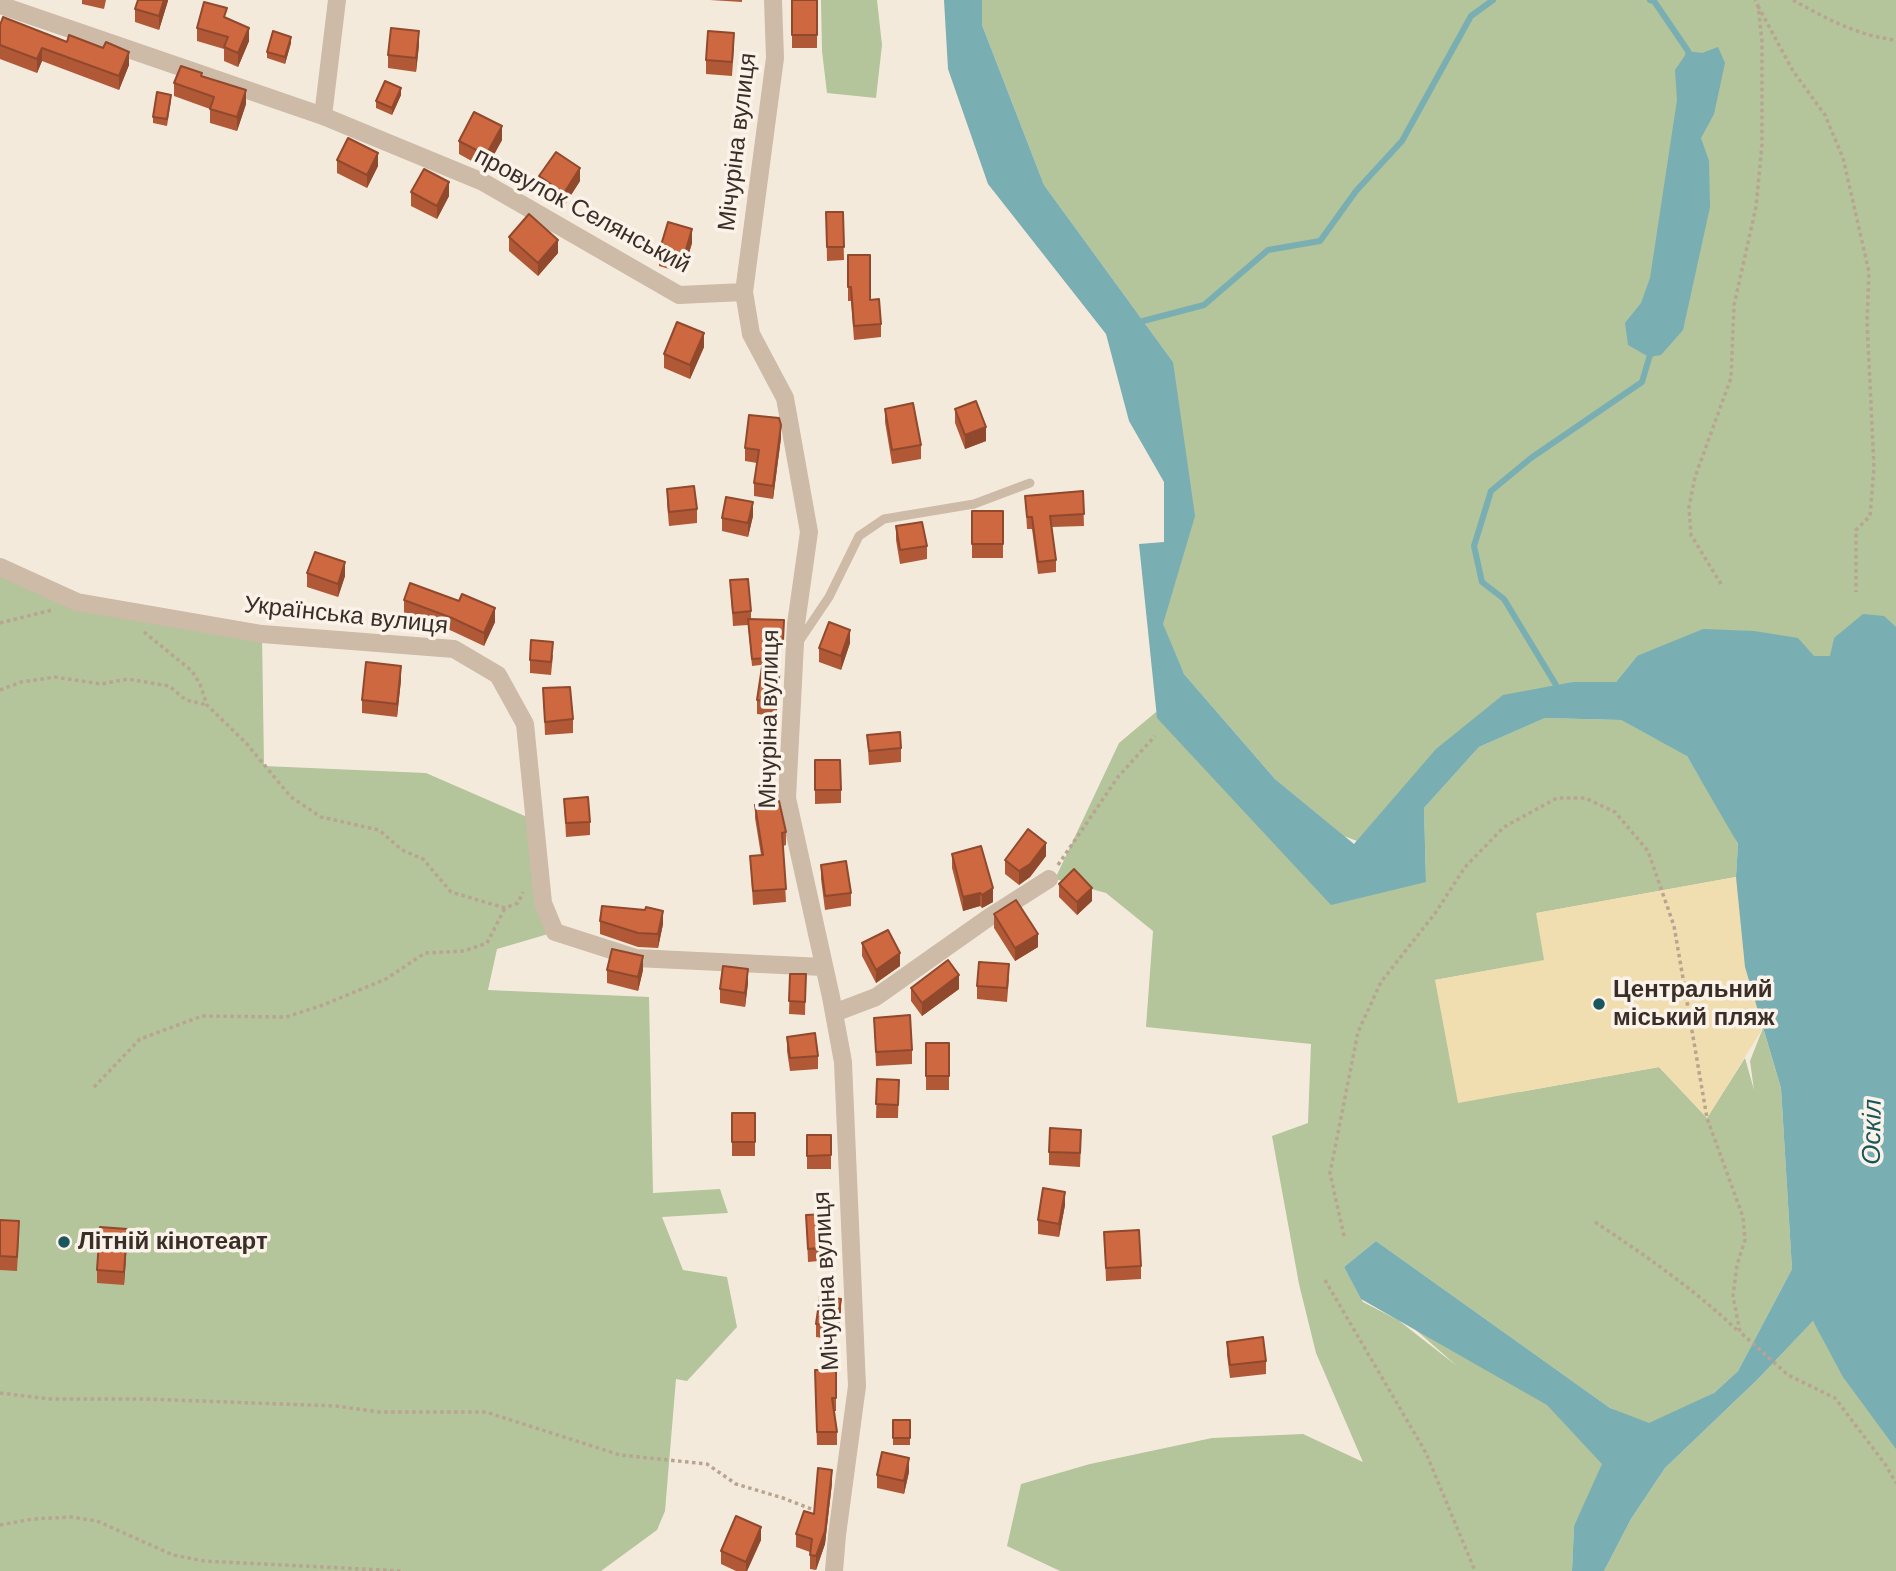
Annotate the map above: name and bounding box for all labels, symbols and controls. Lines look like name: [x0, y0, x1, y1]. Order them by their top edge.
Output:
street label: Мічуріна вулиця: [713, 51, 763, 233]
street label: провулок Селянський: [469, 142, 695, 280]
street label: Українська вулиця: [243, 591, 449, 641]
street label: Мічуріна вулиця: [754, 629, 786, 809]
place label: Центральний міський пляж: [1613, 976, 1774, 1032]
marker: Центральний міський пляж: [1591, 996, 1607, 1012]
water label: Оскіл: [1857, 1099, 1889, 1165]
street label: Мічуріна вулиця: [808, 1191, 846, 1371]
place label: Літній кінотеарт: [78, 1228, 268, 1256]
marker: Літній кінотеарт: [56, 1234, 72, 1250]

